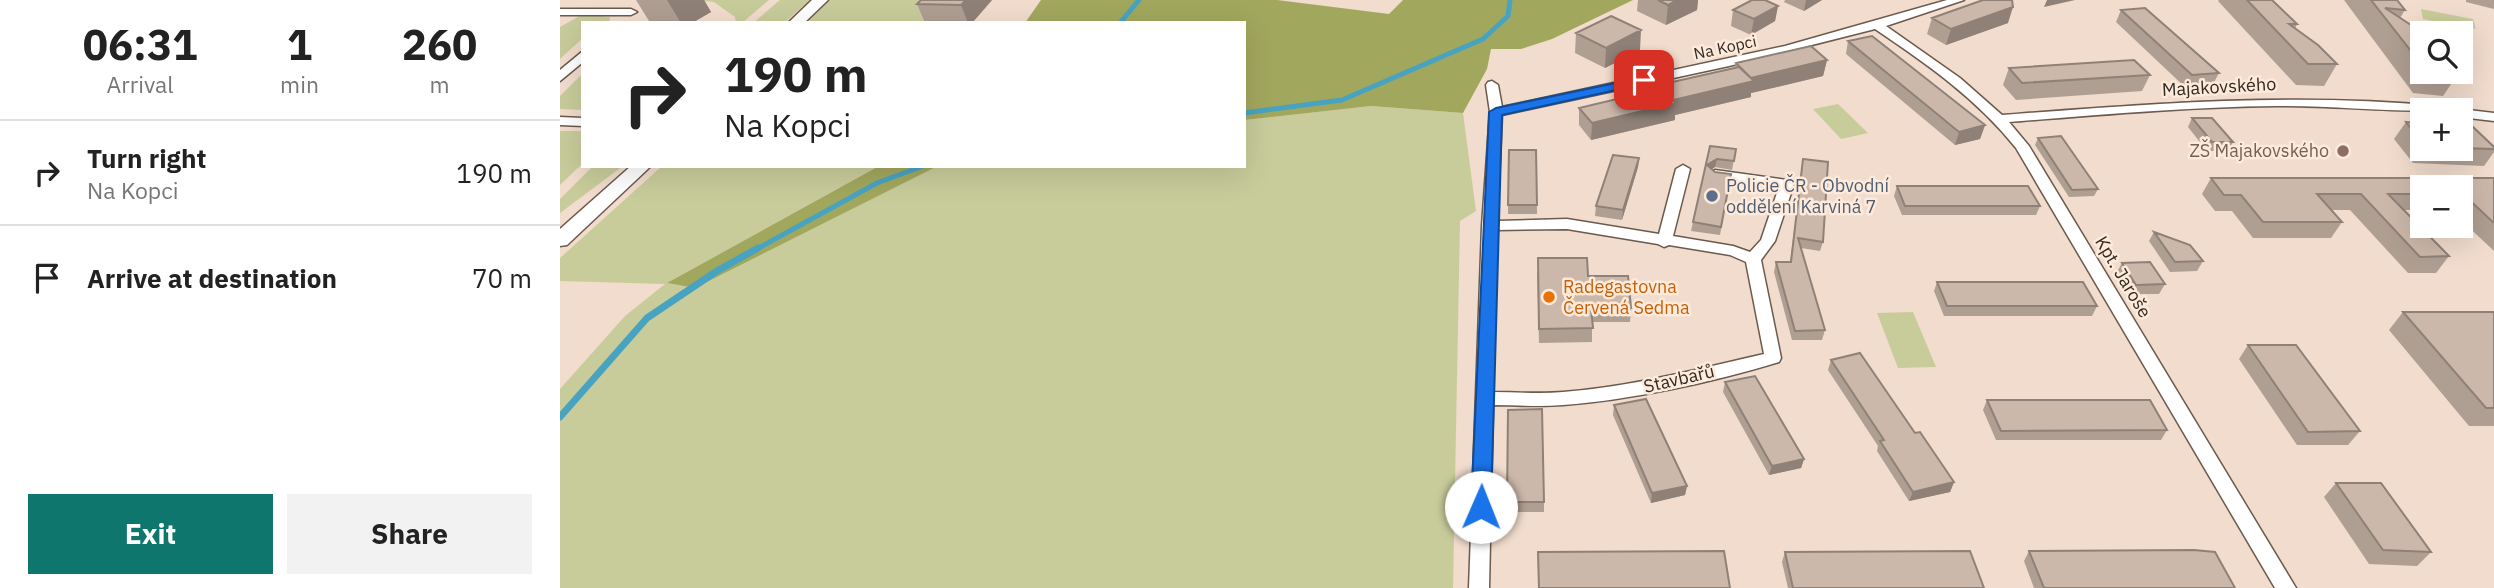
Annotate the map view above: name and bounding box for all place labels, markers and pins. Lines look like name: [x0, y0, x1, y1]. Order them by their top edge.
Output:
pin: [1614, 50, 1674, 110]
place label: ZŠ Majakovského: [2189, 138, 2329, 162]
marker: ZŠ Majakovského: [2335, 143, 2351, 159]
place label: Policie ČR - Obvodní oddělení Karviná 7: [1726, 173, 1890, 218]
marker: Policie ČR - Obvodní oddělení Karviná 7: [1704, 188, 1720, 204]
place label: Radegastovna Červená Sedma: [1563, 275, 1690, 319]
marker: Radegastovna Červená Sedma: [1541, 289, 1557, 305]

